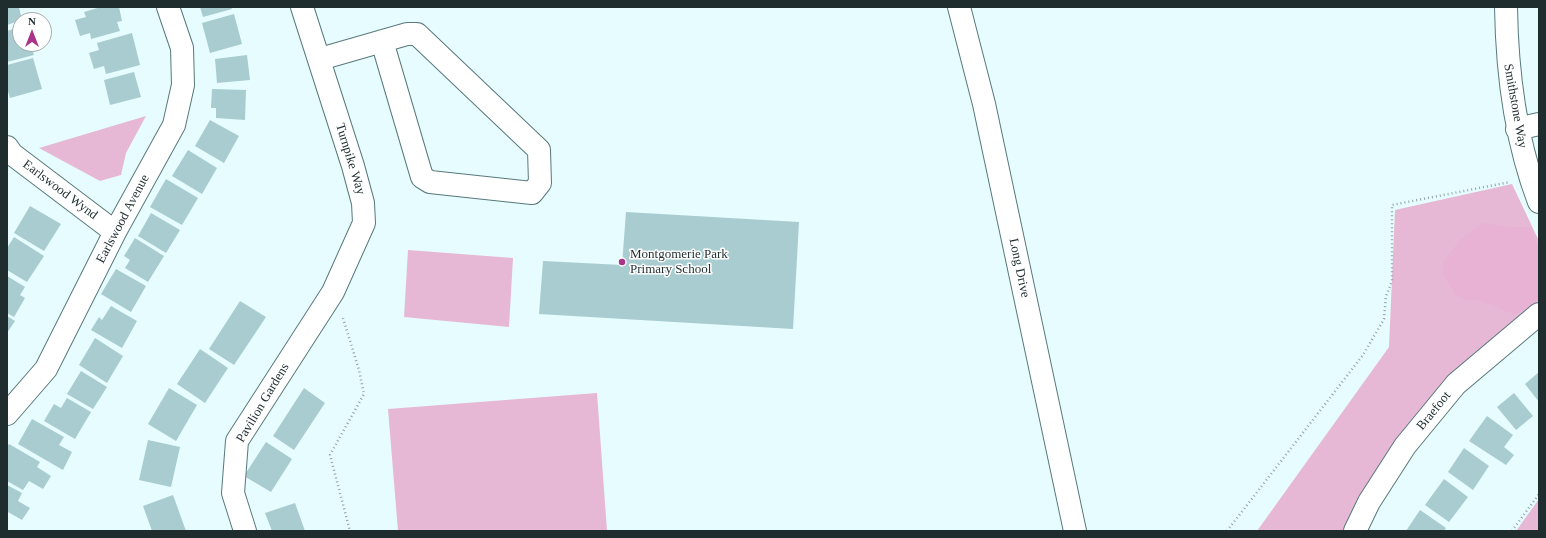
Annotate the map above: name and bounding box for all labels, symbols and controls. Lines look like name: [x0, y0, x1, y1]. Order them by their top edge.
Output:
north arrow: [12, 12, 52, 52]
text: N: [28, 15, 36, 27]
street label: Smithstone Way: [1500, 63, 1530, 149]
street label: Turnpike Way: [332, 121, 368, 197]
street label: Earlswood Wynd: [19, 157, 101, 223]
street label: Earlswood Avenue: [93, 172, 153, 266]
street label: Long Drive: [1005, 237, 1033, 299]
place label: Montgomerie Park Primary School: [630, 247, 728, 278]
marker: Montgomerie Park Primary School: [617, 257, 627, 267]
street label: Pavilion Gardens: [233, 360, 293, 446]
street label: Braefoot: [1414, 388, 1454, 434]

